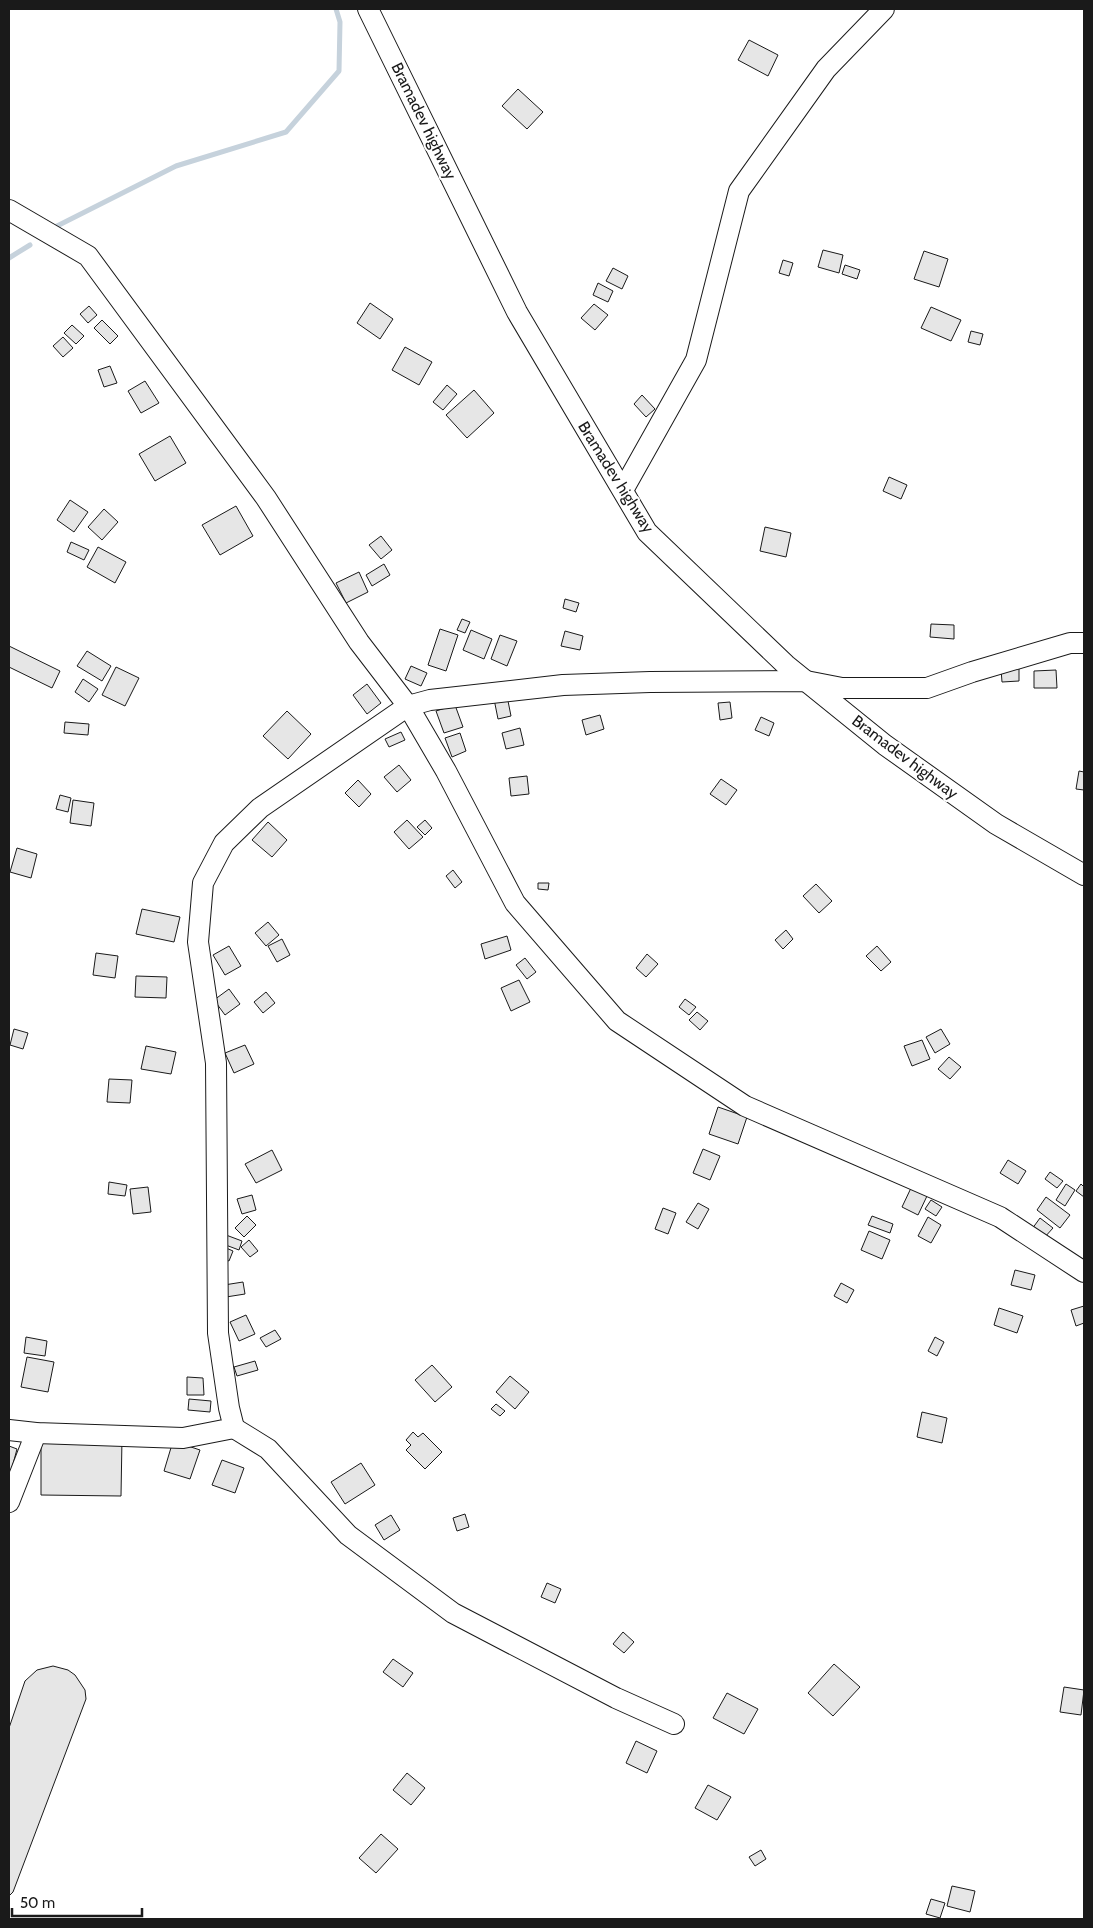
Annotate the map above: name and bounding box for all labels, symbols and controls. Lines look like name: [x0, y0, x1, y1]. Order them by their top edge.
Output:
street label: Bramadev highway: [387, 59, 461, 183]
street label: Bramadev highway: [574, 418, 658, 536]
street label: Bramadev highway: [848, 711, 962, 803]
scale bar: [12, 1886, 142, 1918]
text: 50 m: [20, 1894, 55, 1912]

